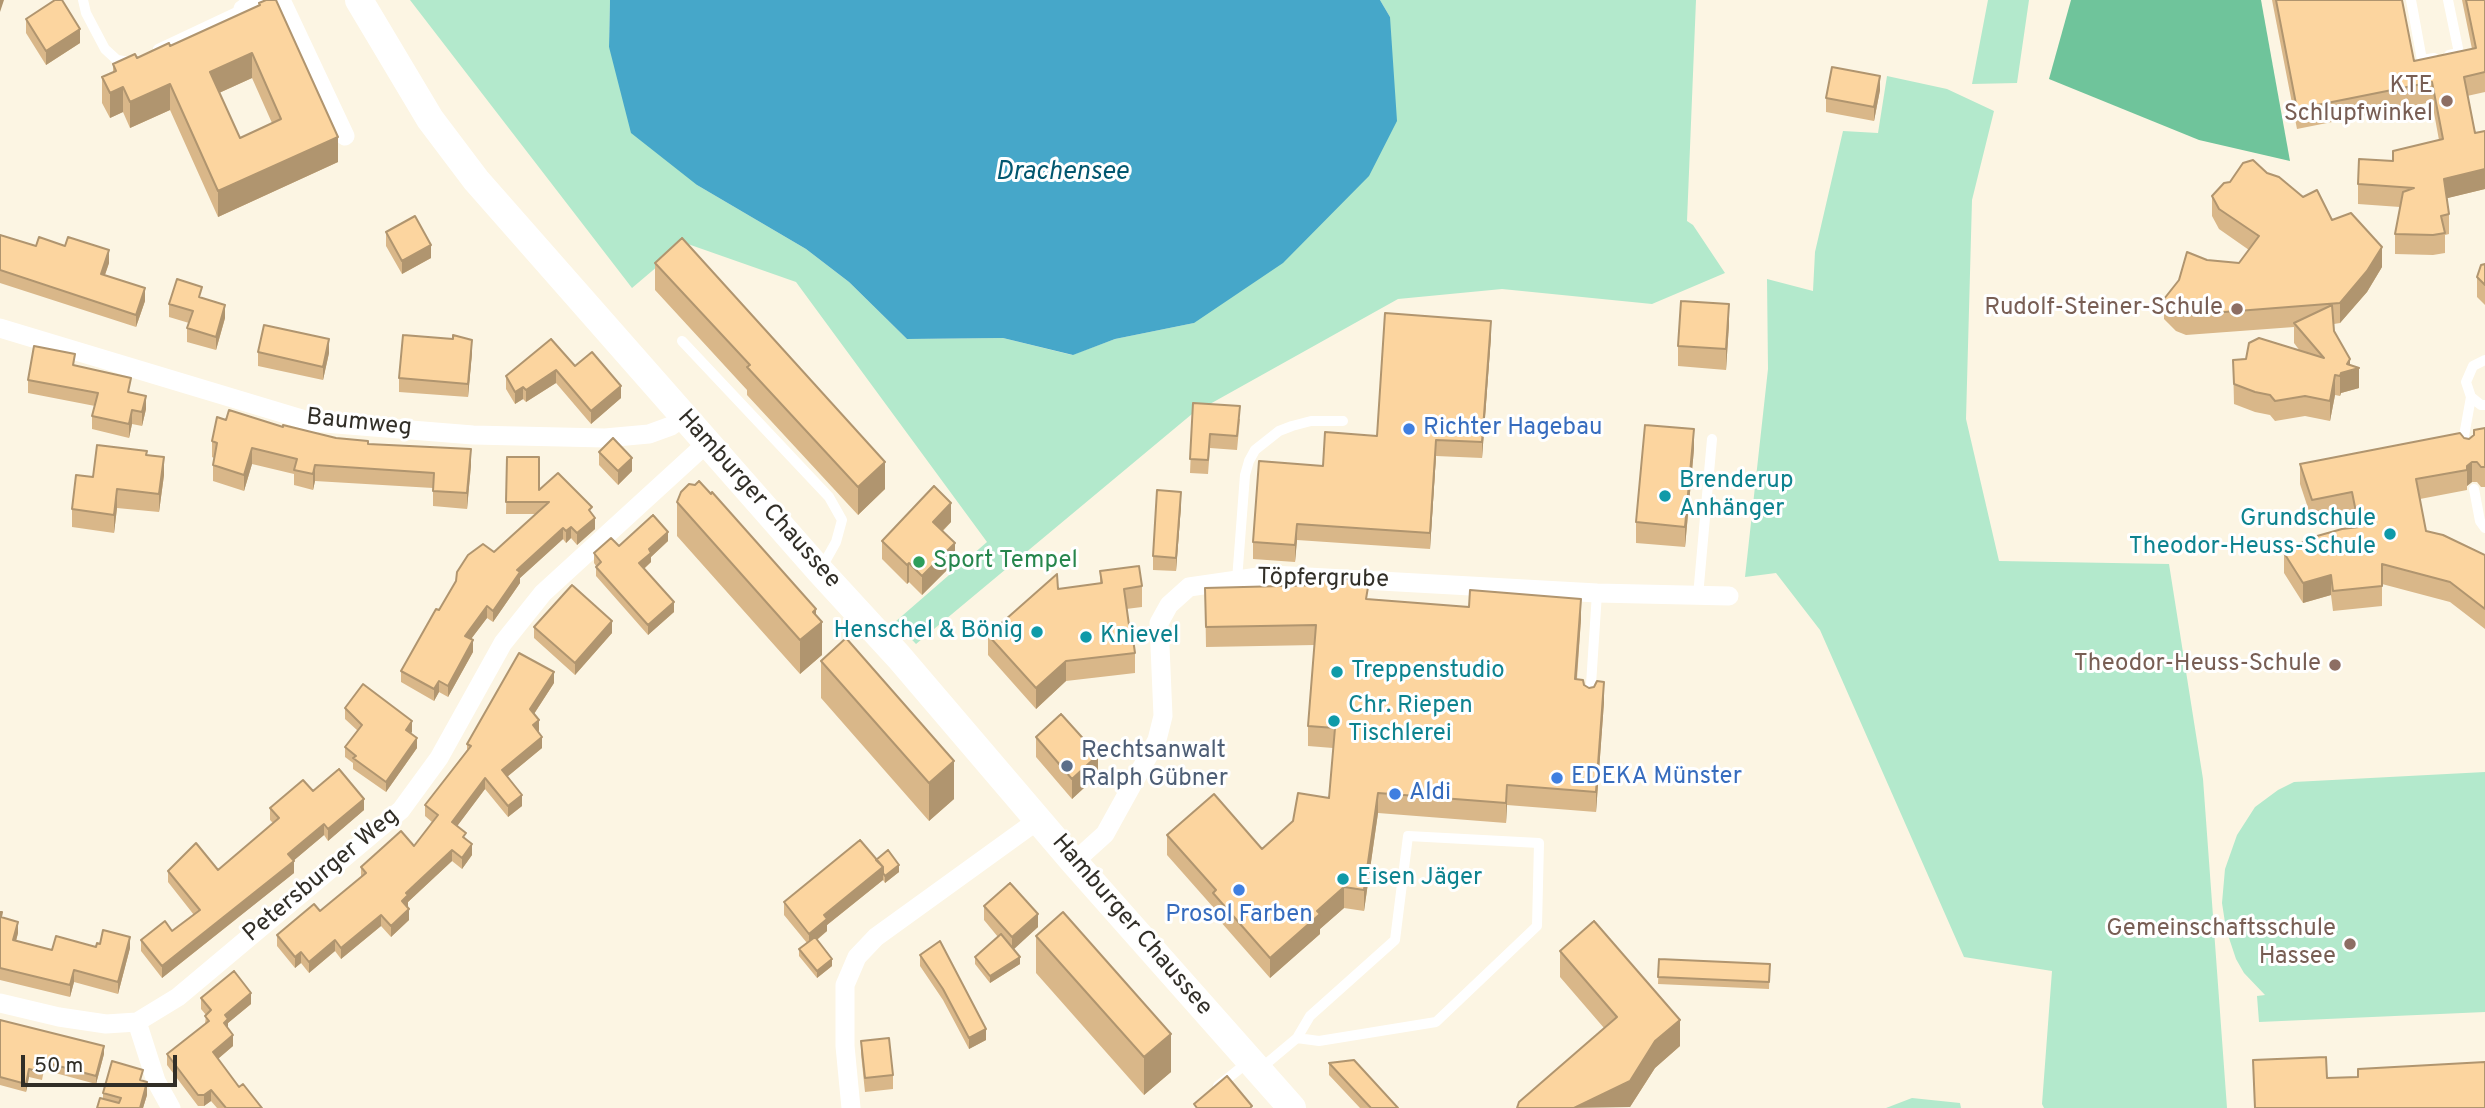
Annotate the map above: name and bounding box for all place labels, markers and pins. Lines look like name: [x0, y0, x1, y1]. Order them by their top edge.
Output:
place label: KTE Schlupfwinkel: [2284, 73, 2433, 129]
marker: KTE Schlupfwinkel: [2439, 93, 2455, 109]
place label: Rudolf-Steiner-Schule: [1984, 295, 2223, 323]
marker: Rudolf-Steiner-Schule: [2229, 301, 2245, 317]
place label: Richter Hagebau: [1423, 415, 1602, 443]
marker: Richter Hagebau: [1401, 421, 1417, 437]
place label: Brenderup Anhänger: [1679, 468, 1794, 524]
marker: Brenderup Anhänger: [1657, 488, 1673, 504]
place label: Grundschule Theodor-Heuss-Schule: [2129, 506, 2376, 562]
marker: Grundschule Theodor-Heuss-Schule: [2382, 526, 2398, 542]
place label: Sport Tempel: [933, 548, 1078, 576]
marker: Sport Tempel: [911, 554, 927, 570]
place label: Henschel & Bönig: [833, 618, 1023, 646]
place label: Knievel: [1100, 623, 1179, 651]
marker: Henschel & Bönig: [1029, 624, 1045, 640]
marker: Knievel: [1078, 629, 1094, 645]
place label: Theodor-Heuss-Schule: [2074, 651, 2321, 679]
marker: Theodor-Heuss-Schule: [2327, 657, 2343, 673]
place label: Treppenstudio: [1351, 658, 1505, 686]
marker: Treppenstudio: [1329, 664, 1345, 680]
place label: Chr. Riepen Tischlerei: [1348, 693, 1473, 749]
marker: Chr. Riepen Tischlerei: [1326, 713, 1342, 729]
place label: Rechtsanwalt Ralph Gübner: [1081, 738, 1228, 794]
marker: Rechtsanwalt Ralph Gübner: [1059, 758, 1075, 774]
place label: EDEKA Münster: [1571, 764, 1742, 792]
marker: EDEKA Münster: [1549, 770, 1565, 786]
place label: Aldi: [1409, 780, 1451, 808]
marker: Aldi: [1387, 786, 1403, 802]
place label: Eisen Jäger: [1357, 865, 1482, 893]
marker: Eisen Jäger: [1335, 871, 1351, 887]
marker: Prosol Farben: [1231, 882, 1247, 898]
place label: Prosol Farben: [1165, 902, 1313, 930]
place label: Gemeinschaftsschule Hassee: [2106, 916, 2336, 972]
marker: Gemeinschaftsschule Hassee: [2342, 936, 2358, 952]

